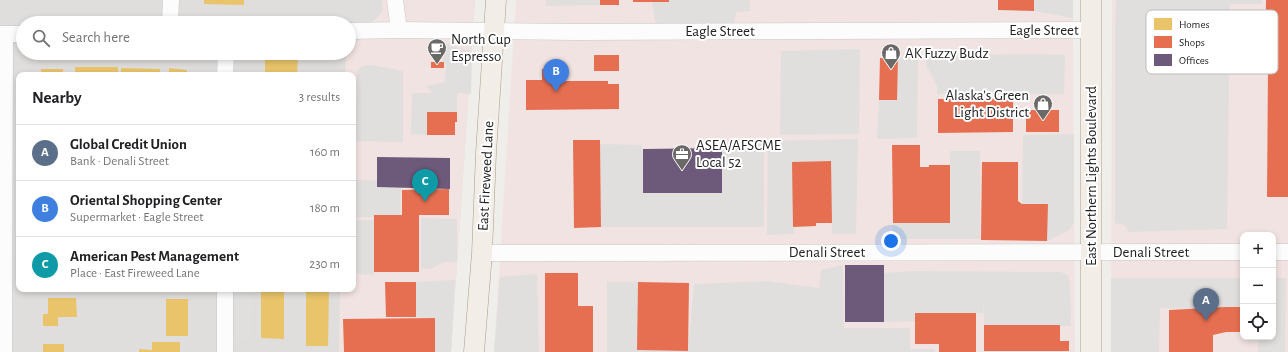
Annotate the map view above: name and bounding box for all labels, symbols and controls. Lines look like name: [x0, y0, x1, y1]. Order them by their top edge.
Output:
legend: [1146, 10, 1278, 74]
search box: [16, 16, 356, 60]
text: Homes: [1179, 19, 1210, 30]
street label: Eagle Street: [1009, 23, 1079, 38]
street label: Eagle Street: [685, 24, 755, 39]
icon: search: [30, 27, 52, 49]
text: Search here: [62, 30, 130, 45]
place label: North Cup Espresso: [451, 32, 511, 64]
cafe icon: North Cup Espresso: [426, 37, 448, 65]
text: Shops: [1179, 37, 1205, 48]
shop icon: AK Fuzzy Budz: [880, 42, 902, 70]
place label: AK Fuzzy Budz: [905, 46, 989, 61]
text: Offices: [1179, 55, 1209, 66]
pin: B: [543, 59, 569, 92]
street label: East Northern Lights Boulevard: [1084, 86, 1099, 266]
place label: Alaska's Green Light District: [945, 88, 1029, 120]
text: Nearby: [32, 89, 82, 106]
text: 3 results: [299, 91, 340, 104]
shop icon: Alaska's Green Light District: [1032, 93, 1054, 121]
street label: East Fireweed Lane: [476, 121, 496, 231]
text: Global Credit Union: [70, 137, 187, 152]
place label: ASEA/AFSCME Local 52: [696, 138, 781, 170]
office icon: ASEA/AFSCME Local 52: [671, 143, 693, 171]
text: A: [41, 146, 49, 159]
text: 160 m: [310, 146, 340, 159]
text: Bank · Denali Street: [70, 155, 169, 168]
pin: C: [412, 169, 438, 202]
text: Oriental Shopping Center: [70, 193, 222, 208]
text: B: [41, 202, 49, 215]
text: 180 m: [310, 202, 340, 215]
text: Supermarket · Eagle Street: [70, 211, 203, 224]
your location: [881, 231, 901, 251]
map controls: [1240, 232, 1276, 340]
button: +: [1240, 232, 1276, 268]
street label: Denali Street: [789, 245, 865, 260]
street label: Denali Street: [1113, 245, 1189, 260]
text: American Pest Management: [70, 249, 239, 264]
text: C: [42, 258, 48, 271]
text: 230 m: [309, 258, 340, 271]
text: Place · East Fireweed Lane: [70, 267, 200, 280]
button: −: [1240, 268, 1276, 304]
pin: A: [1193, 288, 1219, 321]
button: locate: [1240, 304, 1276, 340]

